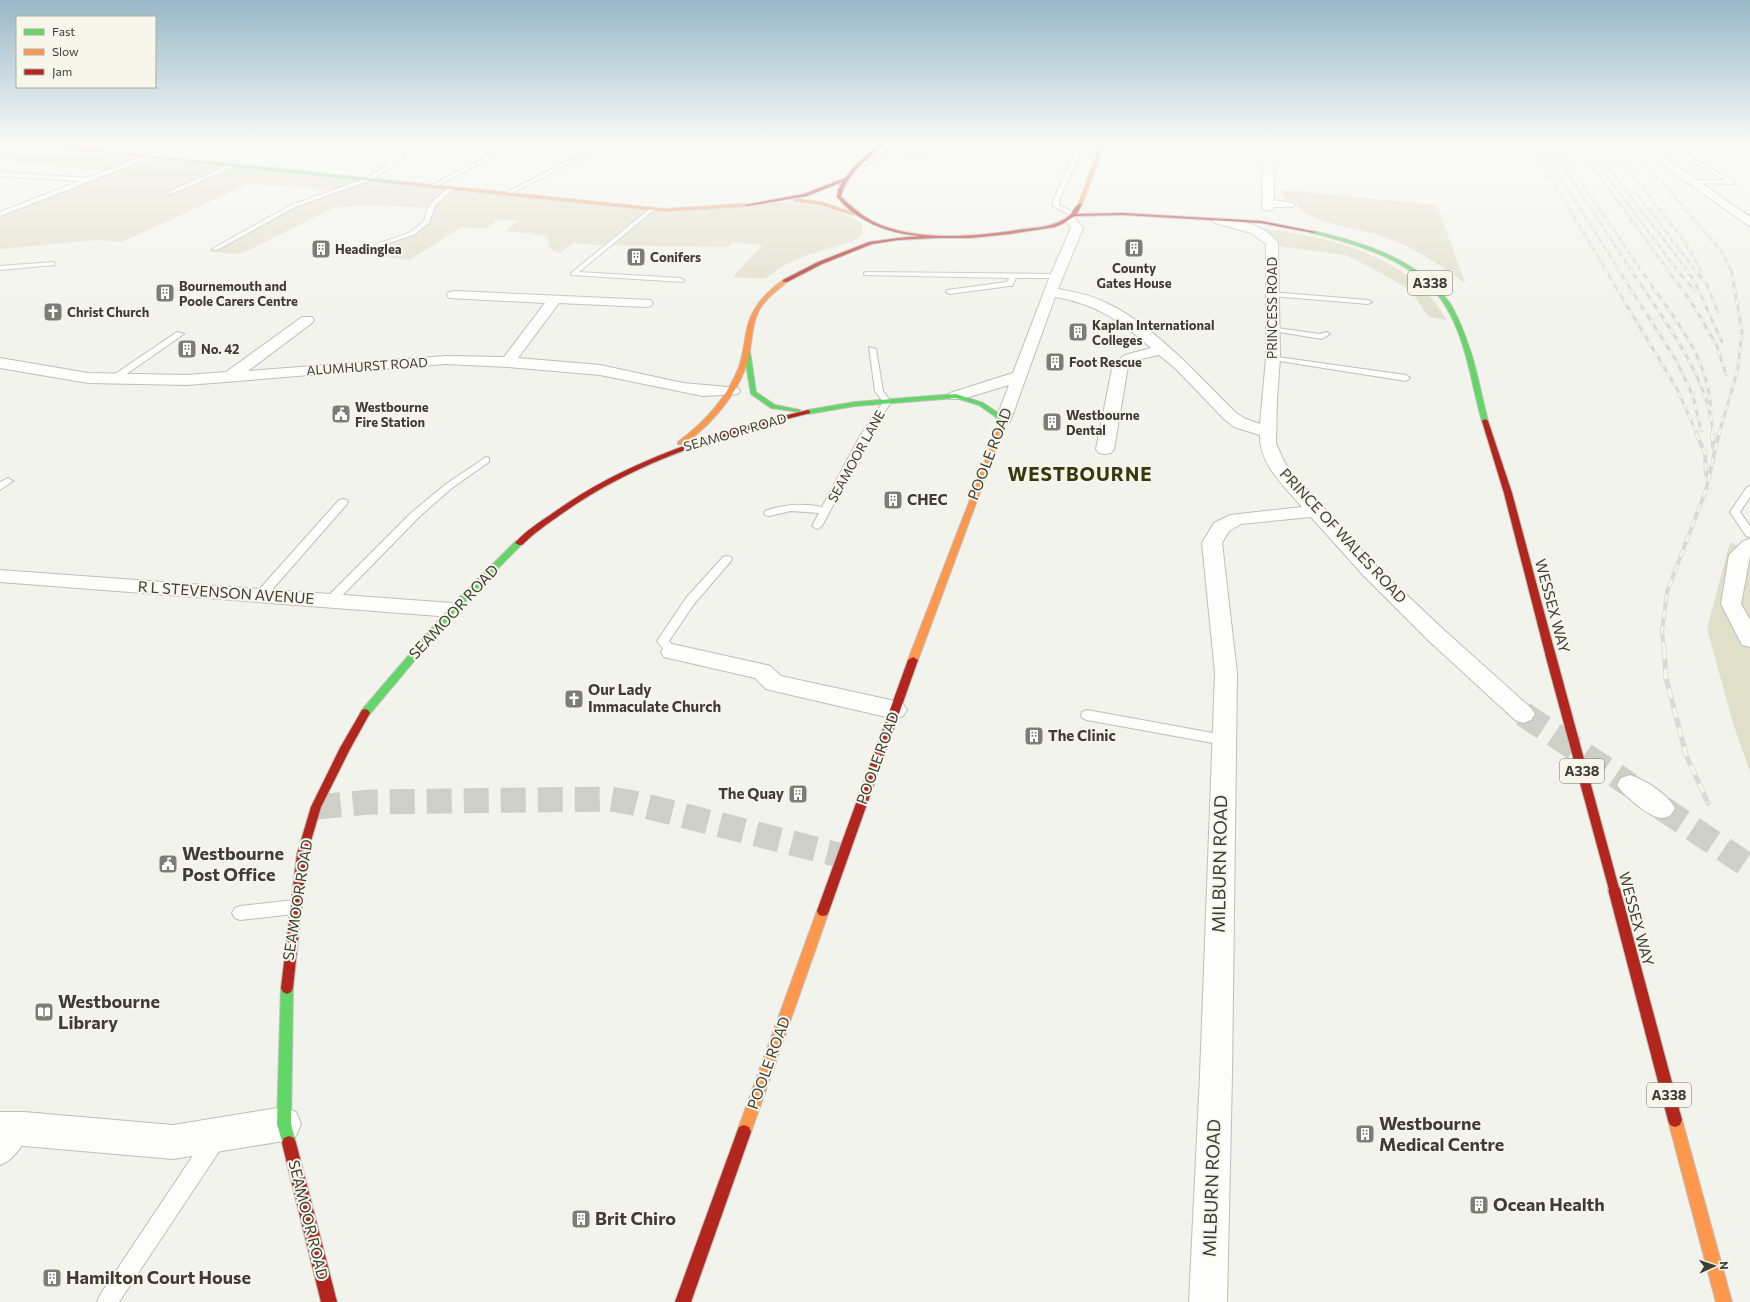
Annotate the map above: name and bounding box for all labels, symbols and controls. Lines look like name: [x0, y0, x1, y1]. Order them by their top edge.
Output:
legend: [16, 16, 156, 88]
text: Fast: [52, 24, 75, 38]
text: Slow: [52, 44, 79, 58]
text: Jam: [52, 64, 72, 79]
building icon: County Gates House: [1123, 237, 1145, 259]
building icon: Headinglea: [310, 238, 332, 260]
place label: Headinglea: [335, 241, 402, 257]
building icon: Conifers: [625, 246, 647, 268]
place label: Conifers: [650, 249, 701, 265]
street label: PRINCESS ROAD: [1264, 257, 1280, 359]
place label: County Gates House: [1097, 260, 1172, 291]
road number: A338: [1408, 271, 1452, 295]
place label: Bournemouth and Poole Carers Centre: [179, 278, 298, 309]
building icon: Bournemouth and Poole Carers Centre: [154, 282, 176, 304]
church icon: Christ Church: [42, 301, 64, 323]
place label: Christ Church: [67, 304, 149, 320]
place label: Kaplan International Colleges: [1092, 317, 1214, 348]
building icon: Kaplan International Colleges: [1067, 321, 1089, 343]
building icon: No. 42: [176, 338, 198, 360]
place label: No. 42: [201, 341, 240, 357]
building icon: Foot Rescue: [1044, 351, 1066, 373]
street label: ALUMHURST ROAD: [306, 354, 428, 378]
place label: Foot Rescue: [1069, 354, 1142, 370]
place label: Westbourne Fire Station: [355, 399, 429, 430]
public building icon: Westbourne Fire Station: [330, 403, 352, 425]
street label: POOLE ROAD: [963, 405, 1015, 502]
street label: SEAMOOR LANE: [824, 407, 888, 505]
place label: Westbourne Dental: [1066, 407, 1140, 438]
street label: SEAMOOR ROAD: [682, 410, 788, 454]
building icon: Westbourne Dental: [1041, 411, 1063, 433]
district label: WESTBOURNE: [1007, 462, 1153, 485]
street label: PRINCE OF WALES ROAD: [1277, 464, 1411, 606]
building icon: CHEC: [882, 489, 904, 511]
place label: CHEC: [907, 490, 948, 508]
street label: WESSEX WAY: [1532, 557, 1574, 655]
street label: SEAMOOR ROAD: [405, 560, 502, 662]
street label: R L STEVENSON AVENUE: [137, 577, 315, 607]
place label: Our Lady Immaculate Church: [588, 680, 721, 715]
church icon: Our Lady Immaculate Church: [563, 688, 585, 710]
street label: POOLE ROAD: [852, 709, 902, 806]
building icon: The Clinic: [1023, 725, 1045, 747]
place label: The Clinic: [1048, 726, 1116, 744]
road number: A338: [1560, 759, 1604, 783]
building icon: The Quay: [787, 783, 809, 805]
place label: The Quay: [718, 784, 785, 802]
street label: MILBURN ROAD: [1207, 795, 1231, 933]
street label: SEAMOOR ROAD: [279, 838, 315, 962]
place label: Westbourne Post Office: [182, 842, 284, 885]
public building icon: Westbourne Post Office: [157, 853, 179, 875]
street label: WESSEX WAY: [1616, 870, 1658, 968]
place label: Westbourne Library: [58, 990, 160, 1033]
library icon: Westbourne Library: [33, 1001, 55, 1023]
street label: POOLE ROAD: [743, 1014, 793, 1111]
road number: A338: [1647, 1083, 1691, 1107]
place label: Westbourne Medical Centre: [1379, 1112, 1504, 1155]
street label: MILBURN ROAD: [1198, 1119, 1224, 1257]
building icon: Westbourne Medical Centre: [1354, 1123, 1376, 1145]
street label: SEAMOOR ROAD: [285, 1158, 333, 1281]
place label: Ocean Health: [1493, 1193, 1605, 1215]
building icon: Ocean Health: [1468, 1194, 1490, 1216]
place label: Brit Chiro: [595, 1207, 676, 1229]
building icon: Brit Chiro: [570, 1208, 592, 1230]
north arrow: [1694, 1246, 1734, 1286]
text: N: [1718, 1261, 1731, 1270]
place label: Hamilton Court House: [66, 1266, 251, 1288]
building icon: Hamilton Court House: [41, 1267, 63, 1289]

